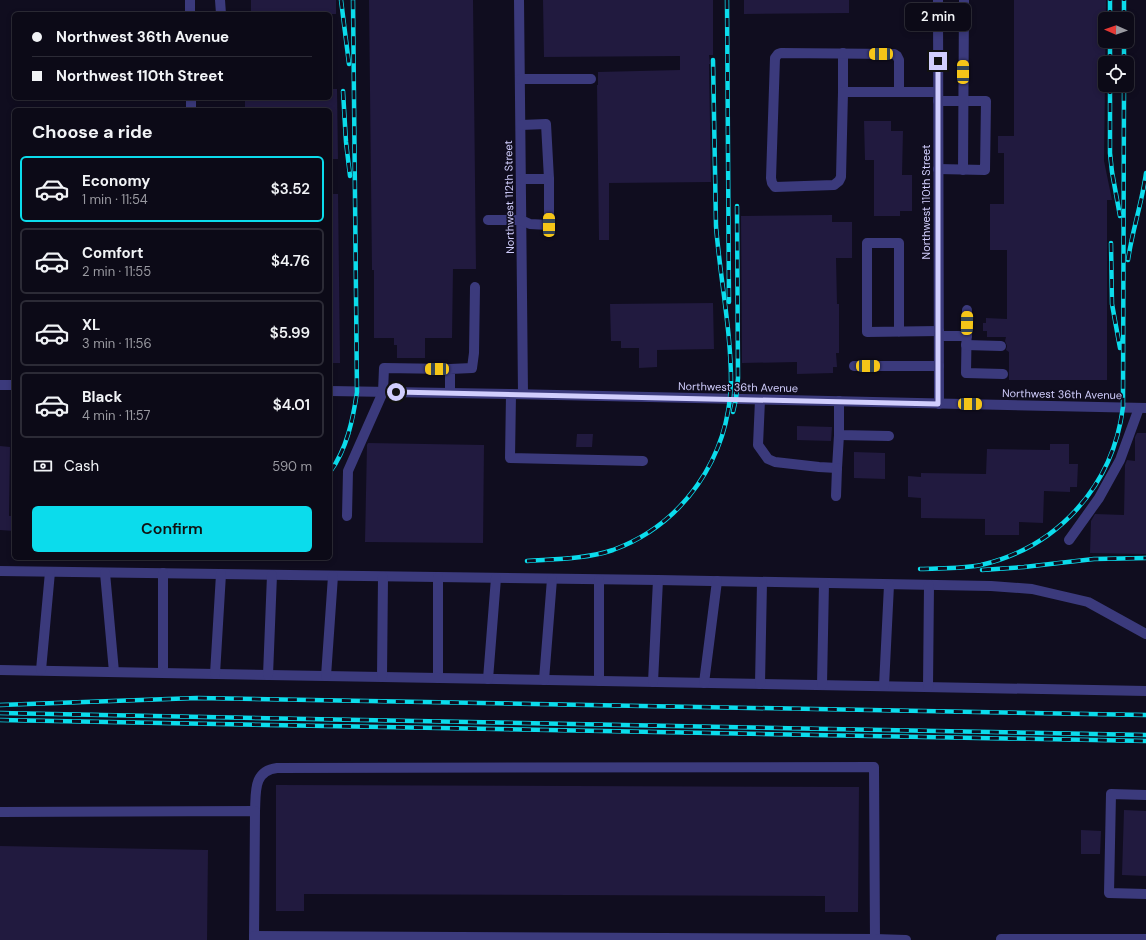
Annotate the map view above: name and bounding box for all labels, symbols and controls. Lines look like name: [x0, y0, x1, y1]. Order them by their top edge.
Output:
callout: 2 min: [905, 3, 971, 31]
text: 2 min: [921, 8, 955, 25]
north arrow: [1098, 12, 1134, 48]
map controls: [1098, 12, 1134, 92]
text: Northwest 36th Avenue: [56, 27, 229, 47]
car: [869, 48, 893, 60]
route end: [929, 52, 947, 70]
button: locate: [1098, 56, 1134, 92]
car: [957, 60, 969, 84]
text: Northwest 110th Street: [56, 66, 224, 86]
text: Choose a ride: [32, 120, 153, 144]
street label: Northwest 112th Street: [501, 140, 517, 254]
street label: Northwest 110th Street: [919, 145, 933, 259]
icon: car: [34, 171, 70, 207]
text: Economy: [82, 171, 150, 191]
text: $3.52: [271, 179, 310, 199]
text: 1 min · 11:54: [82, 191, 148, 208]
car: [543, 213, 555, 237]
icon: car: [34, 243, 70, 279]
text: Comfort: [82, 243, 143, 263]
text: $4.76: [271, 251, 310, 271]
text: 2 min · 11:55: [82, 263, 151, 280]
car: [961, 311, 973, 335]
icon: car: [34, 315, 70, 351]
text: XL: [82, 315, 100, 335]
text: $5.99: [270, 323, 310, 343]
text: 3 min · 11:56: [82, 335, 152, 352]
car: [856, 360, 880, 372]
car: [425, 363, 449, 375]
street label: Northwest 36th Avenue: [678, 379, 798, 395]
route start: [387, 383, 405, 401]
street label: Northwest 36th Avenue: [1002, 386, 1122, 402]
icon: car: [34, 387, 70, 423]
text: Black: [82, 387, 122, 407]
text: $4.01: [273, 395, 310, 415]
car: [958, 398, 982, 410]
text: 4 min · 11:57: [82, 407, 150, 424]
icon: cash: [32, 455, 54, 477]
text: Cash: [64, 456, 99, 476]
text: 590 m: [272, 458, 312, 475]
button: Confirm: [32, 506, 312, 552]

